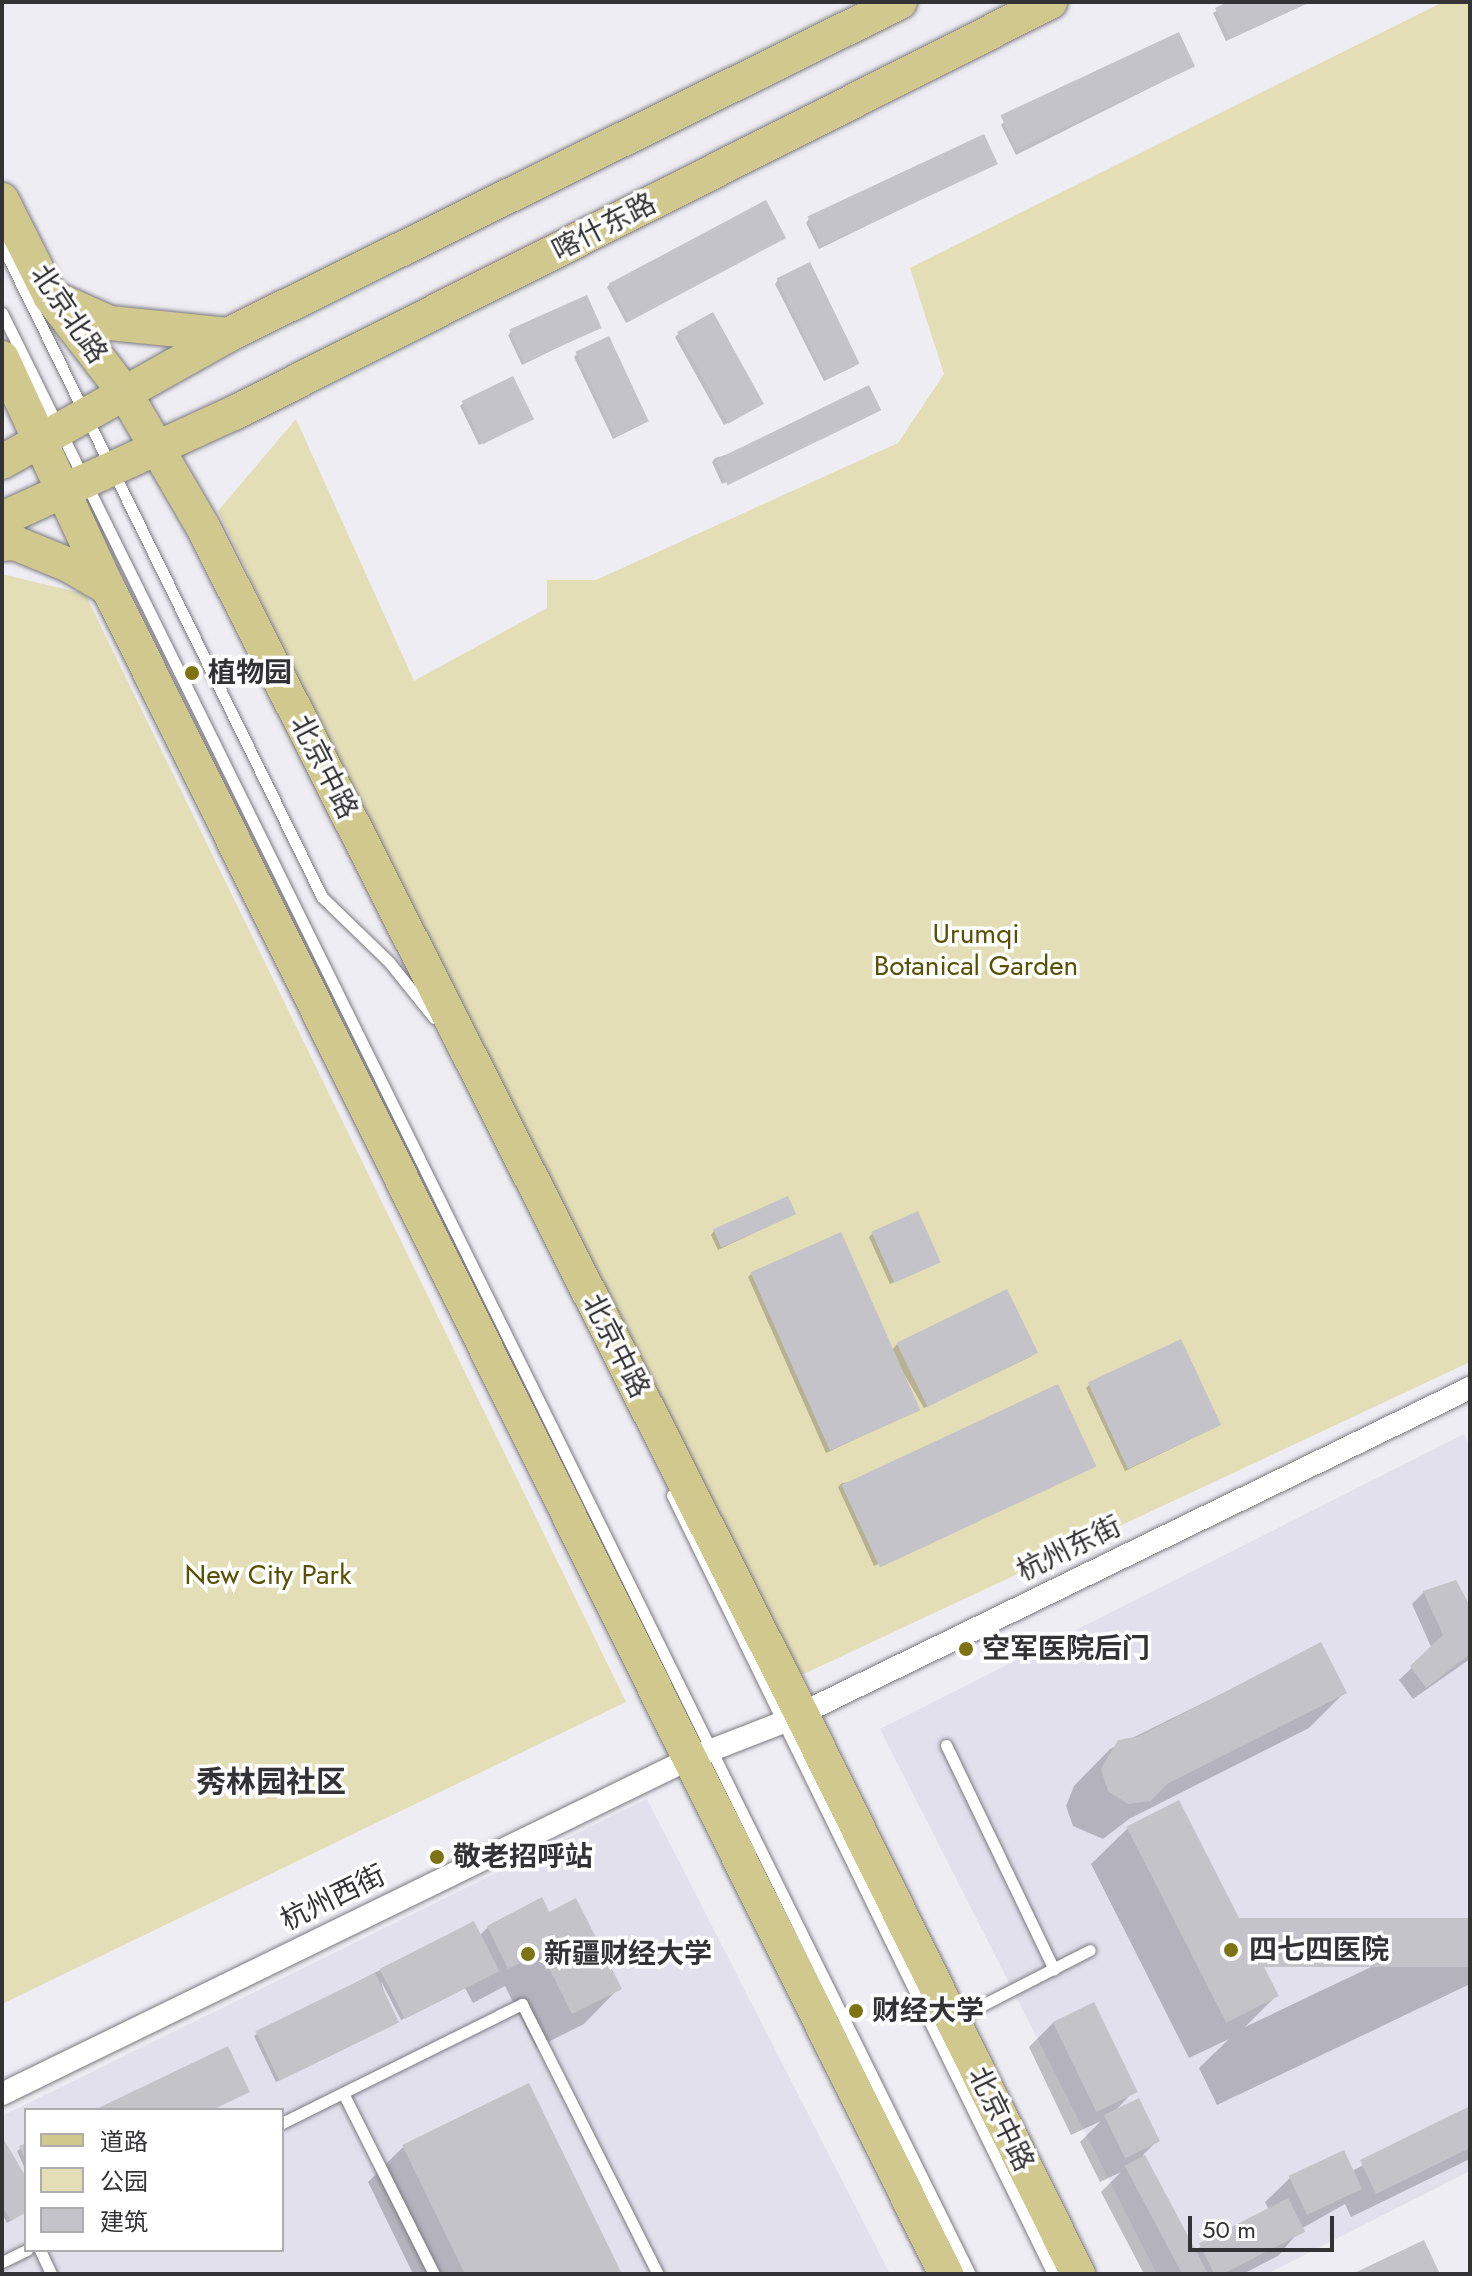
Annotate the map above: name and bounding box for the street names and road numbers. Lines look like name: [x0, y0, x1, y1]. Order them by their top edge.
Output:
street label: 喀什东路: [546, 187, 662, 267]
street label: 北京北路: [24, 258, 114, 370]
street label: 北京中路: [284, 709, 364, 825]
street label: 北京中路: [576, 1288, 656, 1404]
street label: 杭州东街: [1011, 1509, 1127, 1589]
street label: 杭州西街: [275, 1858, 391, 1938]
street label: 北京中路: [961, 2061, 1041, 2177]

